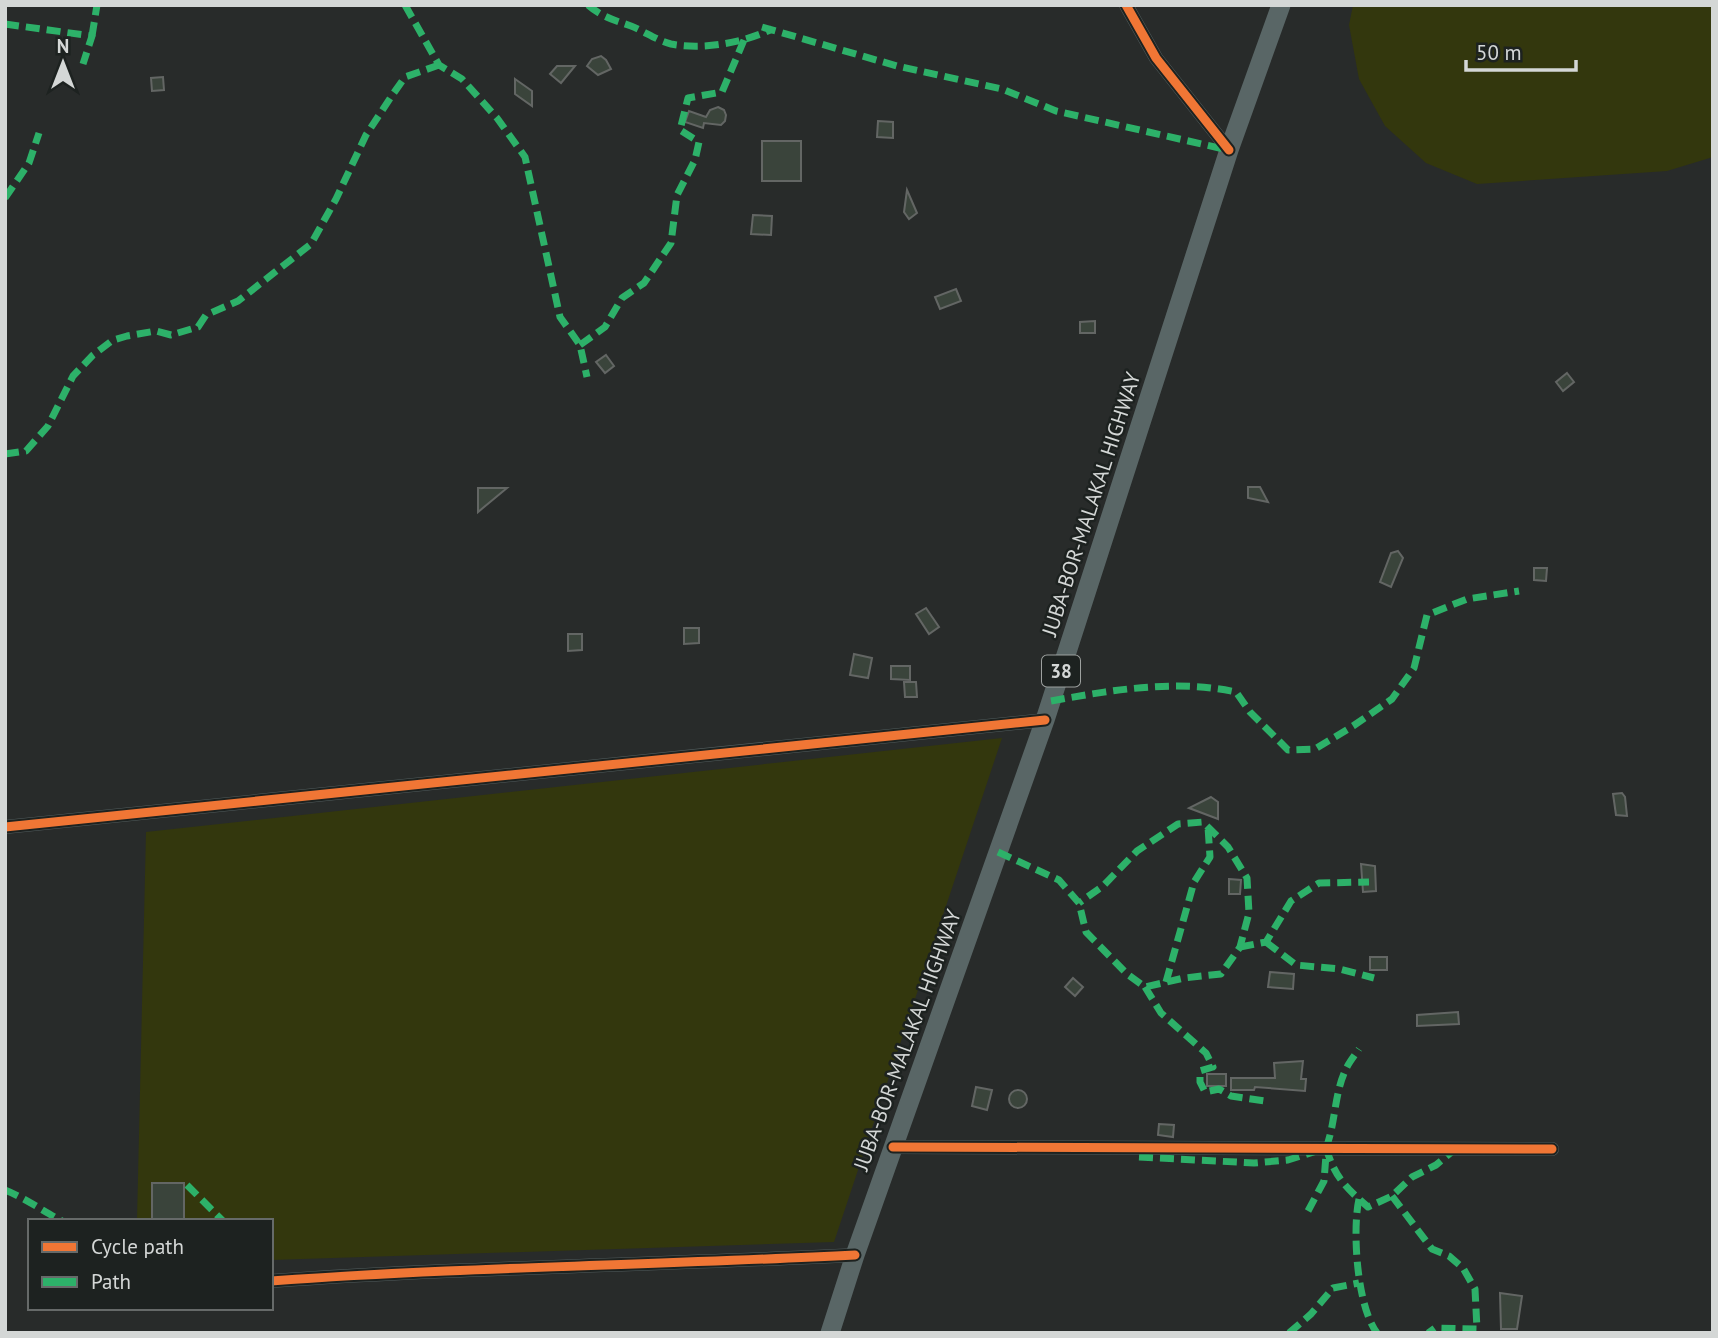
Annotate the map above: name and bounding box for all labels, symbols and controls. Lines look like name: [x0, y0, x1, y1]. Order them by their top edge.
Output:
north arrow: [28, 28, 98, 98]
scale bar: [1466, 28, 1576, 72]
text: N: [57, 34, 69, 58]
text: 50 m: [1476, 39, 1522, 66]
street label: JUBA-BOR-MALAKAL HIGHWAY: [1035, 368, 1147, 640]
road number: 38: [1042, 656, 1080, 686]
street label: JUBA-BOR-MALAKAL HIGHWAY: [847, 906, 967, 1175]
legend: [28, 1219, 273, 1310]
text: Cycle path: [91, 1233, 184, 1260]
text: Path: [91, 1268, 131, 1295]

